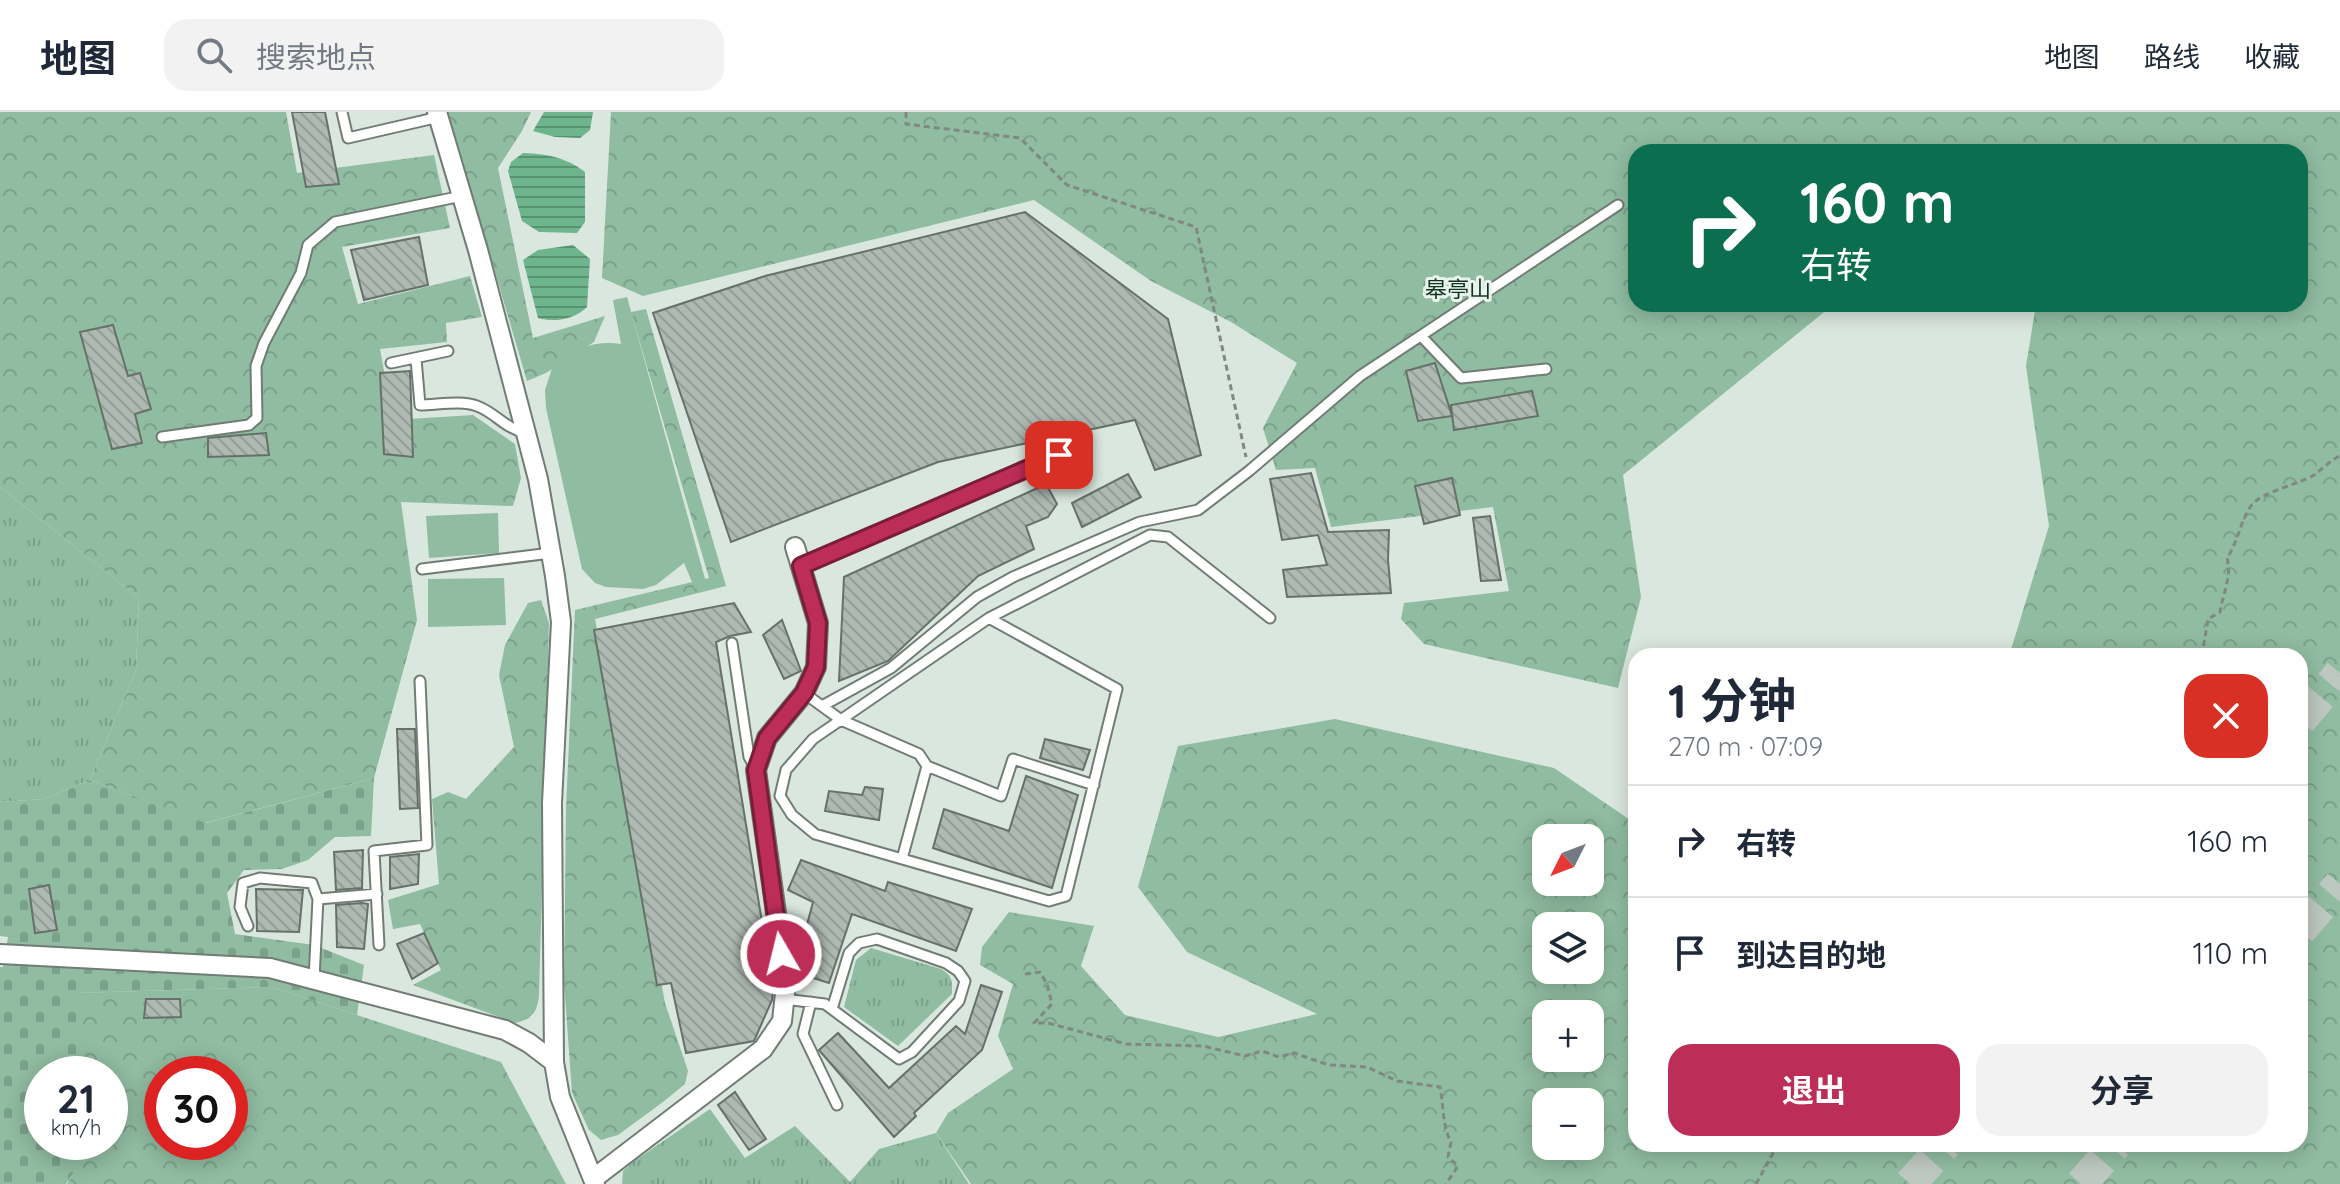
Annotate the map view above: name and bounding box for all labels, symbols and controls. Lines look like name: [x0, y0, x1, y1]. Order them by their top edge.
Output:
search box: [164, 19, 724, 91]
icon: search: [192, 33, 236, 77]
text: 地图: [40, 34, 116, 82]
text: 搜索地点: [256, 38, 376, 76]
text: 地图: [2044, 39, 2100, 74]
text: 路线: [2144, 39, 2200, 74]
text: 收藏: [2244, 39, 2300, 74]
text: 160 m: [1800, 167, 1954, 237]
icon: right: [1668, 176, 1772, 280]
text: 右转: [1800, 242, 1872, 287]
park label: 皋亭山: [1425, 275, 1491, 303]
pin: [1025, 421, 1093, 489]
icon: arrive: [1037, 433, 1081, 477]
text: 1 分钟: [1668, 670, 1796, 730]
button: close: [2184, 674, 2268, 758]
text: 270 m · 07:09: [1668, 730, 1823, 763]
icon: right: [1668, 819, 1712, 863]
text: 160 m: [2187, 822, 2268, 860]
north arrow: [1532, 824, 1604, 896]
map controls: [1532, 824, 1604, 1160]
text: 右转: [1736, 824, 1796, 862]
position arrow: [739, 912, 823, 996]
button: layers: [1532, 912, 1604, 984]
icon: arrive: [1668, 931, 1712, 975]
text: 110 m: [2192, 934, 2268, 972]
text: 到达目的地: [1736, 936, 1886, 974]
button: +: [1532, 1000, 1604, 1072]
button: 退出: [1668, 1044, 1960, 1136]
button: 分享: [1976, 1044, 2268, 1136]
speed limit sign: 30: [144, 1056, 248, 1160]
text: 21: [57, 1073, 95, 1123]
button: −: [1532, 1088, 1604, 1160]
text: km/h: [51, 1115, 101, 1140]

